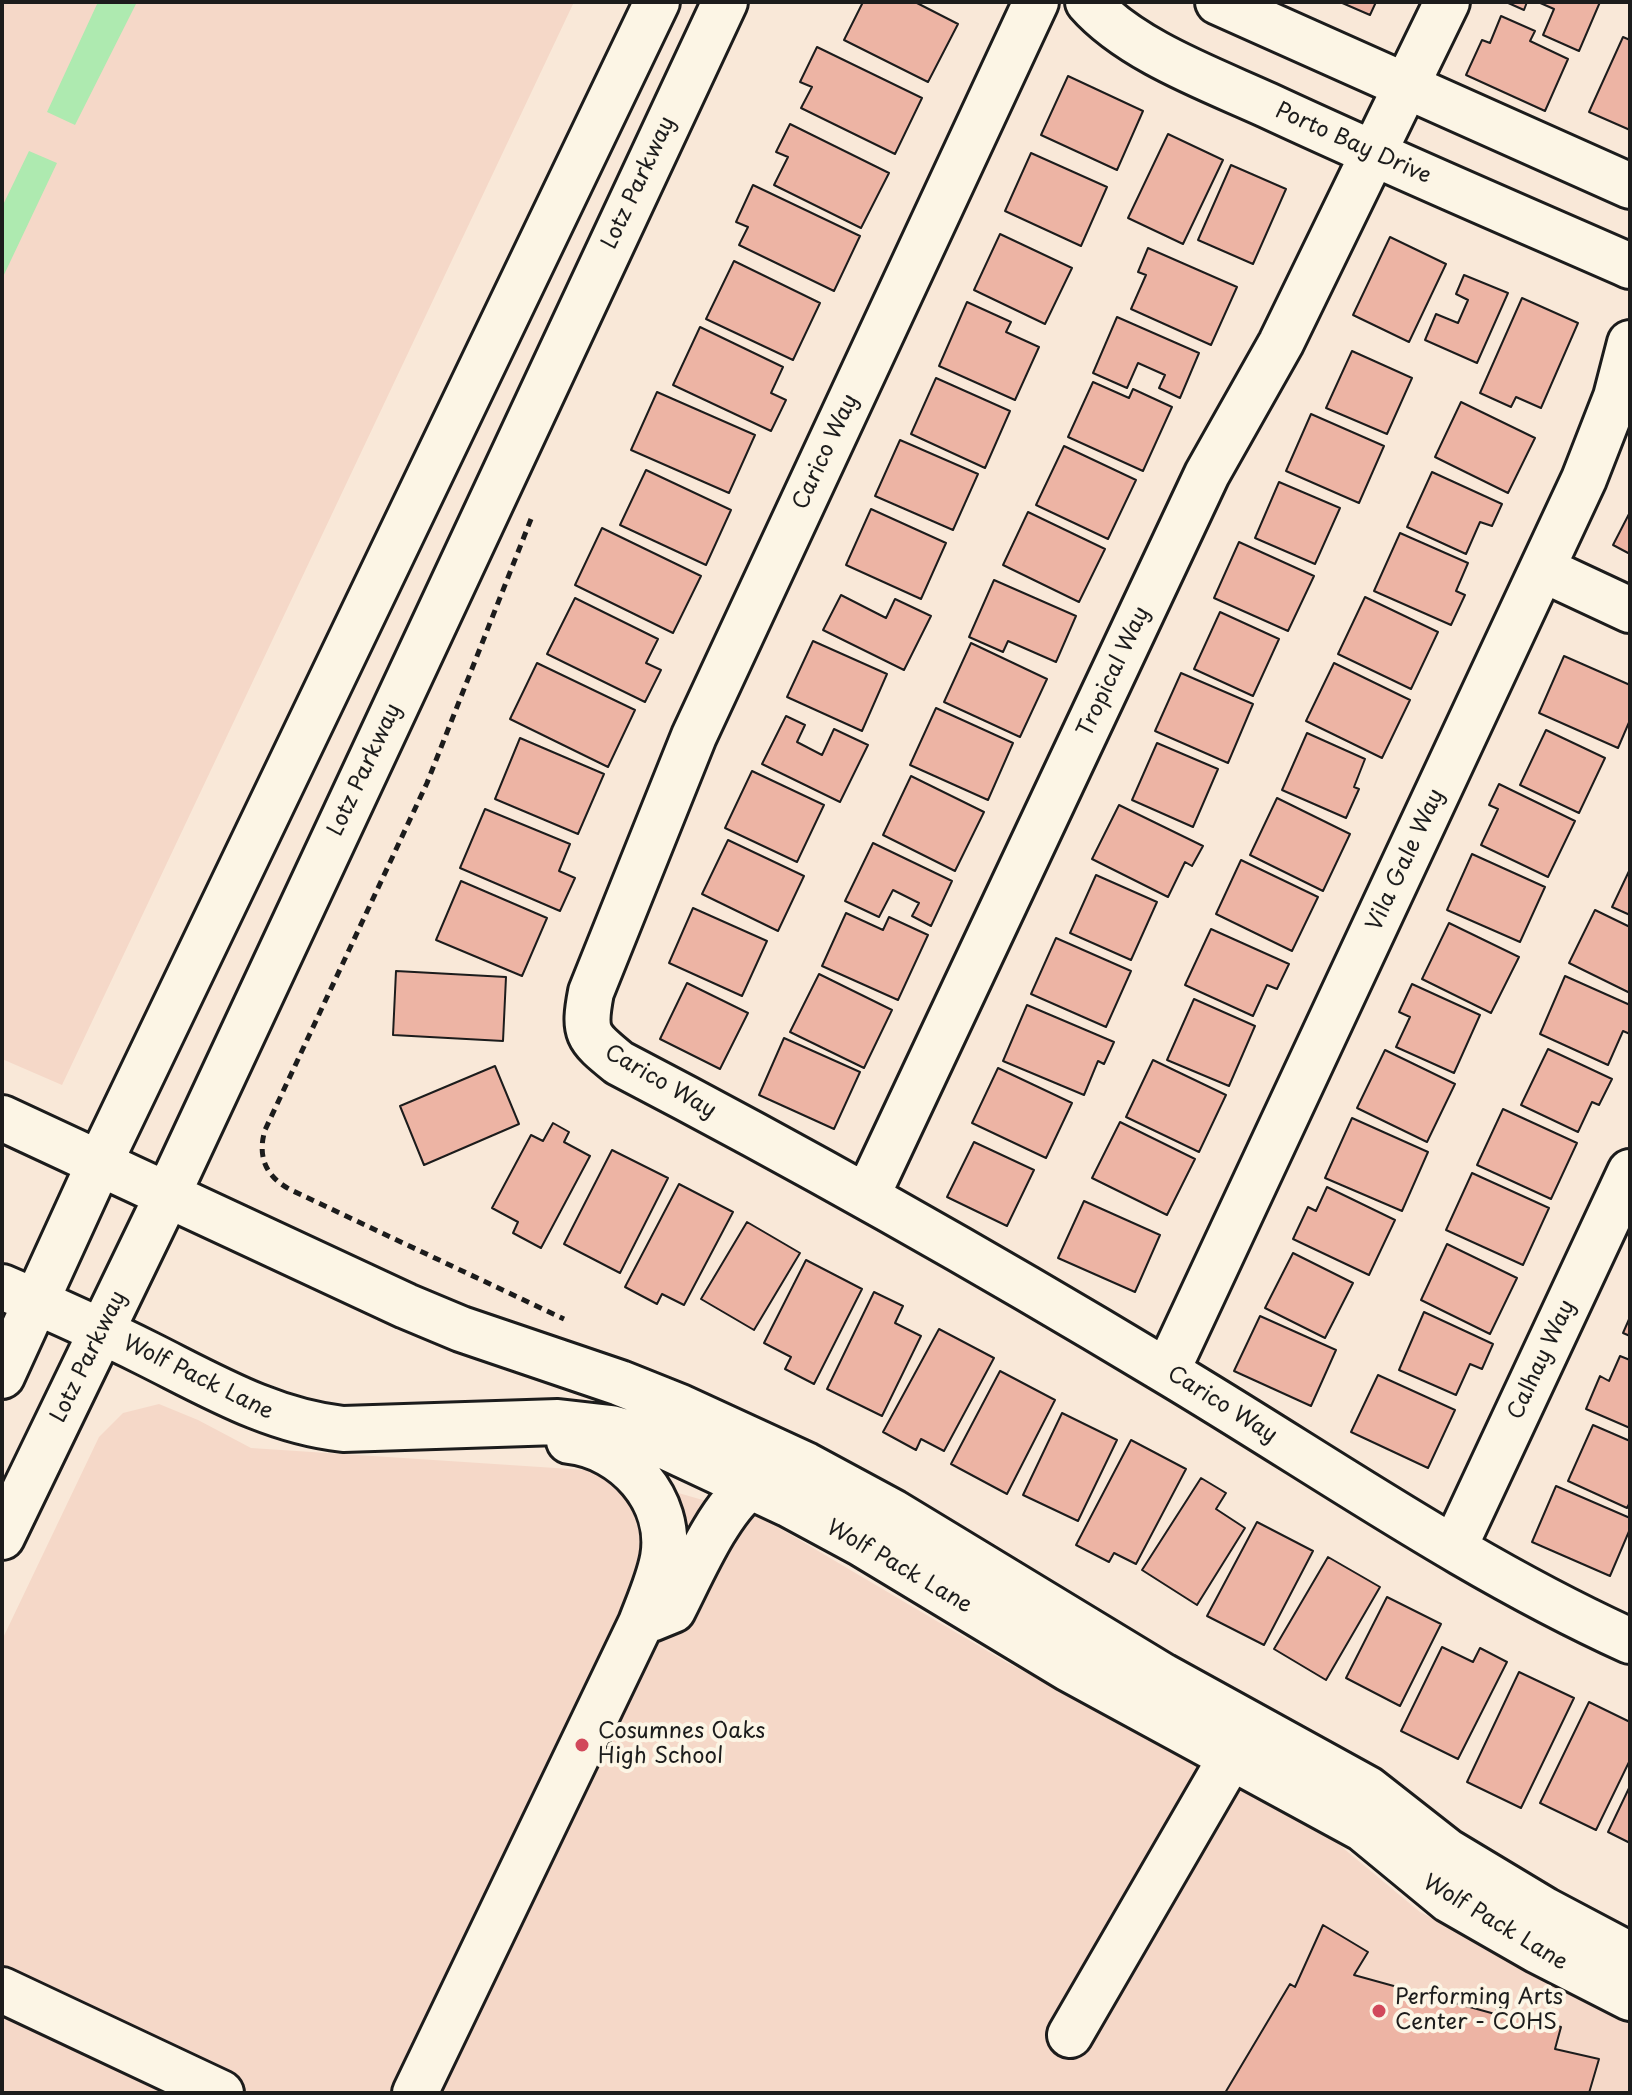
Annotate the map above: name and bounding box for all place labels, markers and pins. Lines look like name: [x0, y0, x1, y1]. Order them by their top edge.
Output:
place label: Cosumnes Oaks High School: [598, 1719, 765, 1770]
marker: Cosumnes Oaks High School: [573, 1736, 591, 1754]
place label: Performing Arts Center - COHS: [1395, 1985, 1563, 2036]
marker: Performing Arts Center - COHS: [1370, 2002, 1388, 2020]

